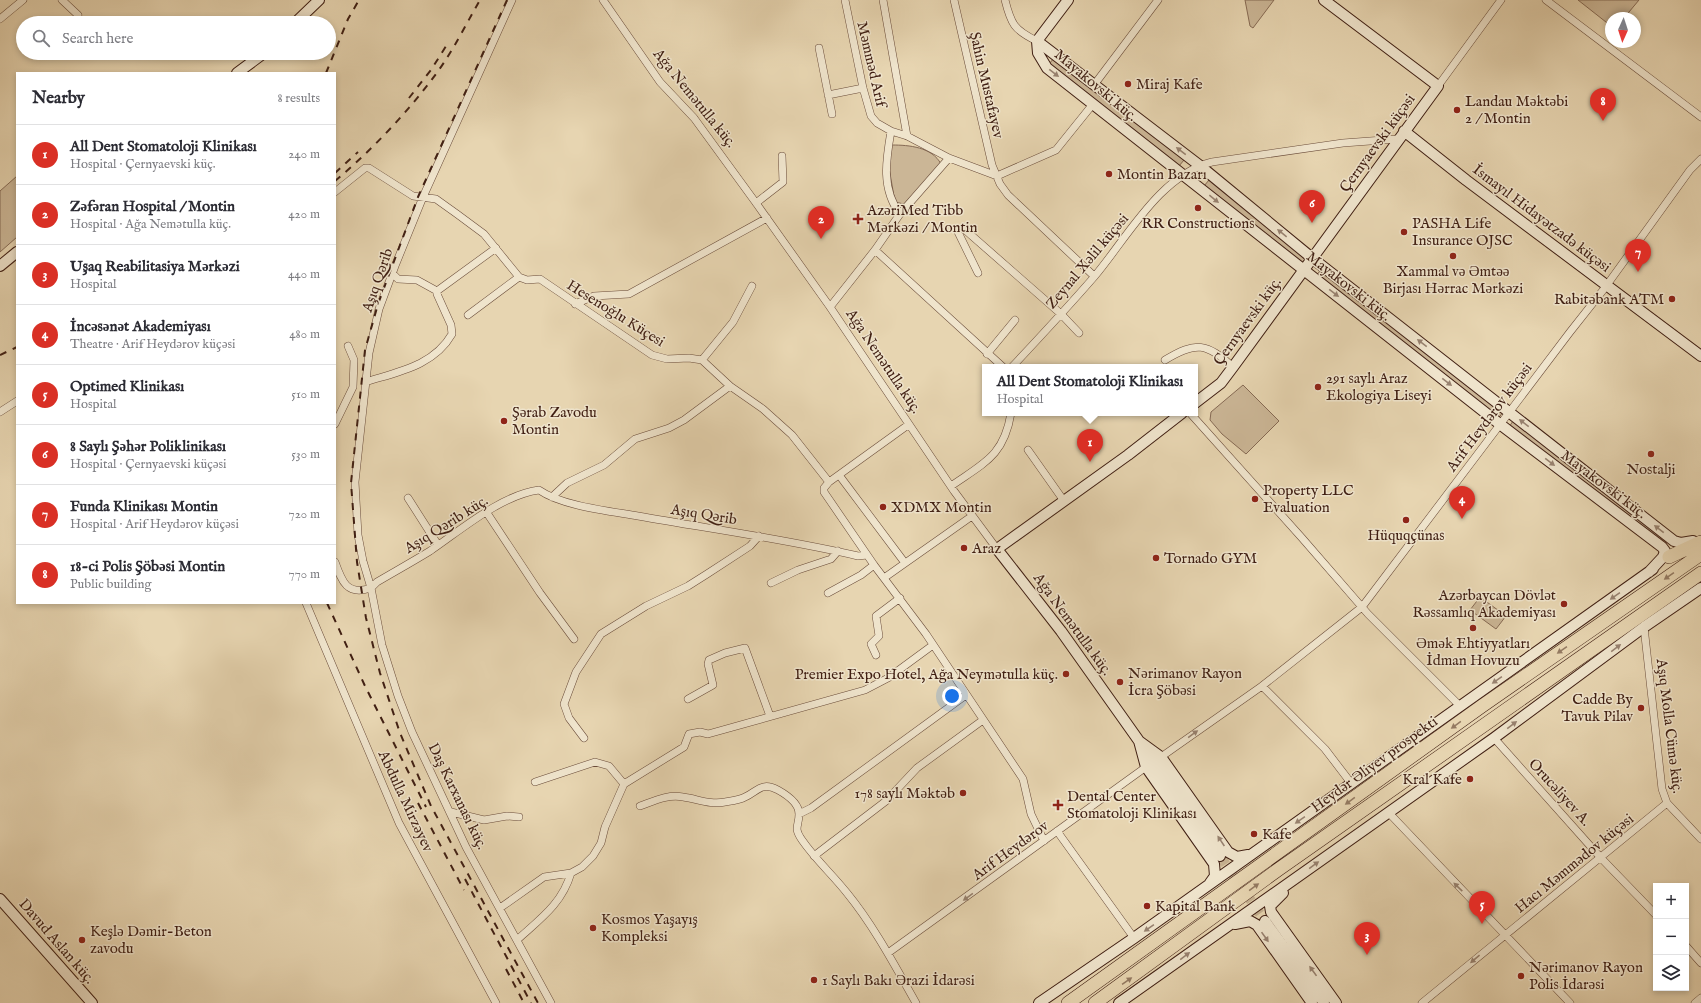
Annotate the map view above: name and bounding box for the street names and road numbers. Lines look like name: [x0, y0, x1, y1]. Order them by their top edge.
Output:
street label: Məmməd Arif: [852, 20, 891, 111]
street label: Şahin Mustafayev: [965, 30, 1008, 140]
street label: Ağa Nemətulla küç.: [648, 44, 740, 152]
street label: Mayakovski küç.: [1050, 45, 1141, 126]
street label: Çernyaevski küçəsi: [1335, 90, 1419, 196]
street label: İsmayıl Hidayətzadə küçəsi: [1469, 160, 1615, 277]
street label: Zeynal Xəlil küçəsi: [1042, 210, 1133, 313]
street label: Aşıq Qərib: [357, 246, 397, 316]
street label: Mayakovski küç.: [1302, 247, 1395, 326]
street label: Çernyaevski küç.: [1209, 274, 1286, 369]
street label: Hesenoğlu Küçesi: [563, 276, 668, 351]
street label: Ağa Nemətulla küç.: [841, 305, 926, 417]
street label: Arif Heydərov küçəsi: [1442, 359, 1536, 476]
street label: Mayakovski küç.: [1557, 446, 1650, 523]
street label: Aşıq Qərib küç.: [400, 491, 492, 558]
street label: Aşıq Qərib: [669, 500, 738, 529]
street label: Ağa Nemətulla küç.: [1028, 569, 1116, 679]
street label: Aşıq Molla Cümə küç.: [1652, 657, 1687, 795]
street label: Heydər Əliyev prospekti: [1307, 712, 1441, 817]
street label: Daş Karxanası küç.: [424, 740, 492, 853]
street label: Abdulla Mirzəyev: [373, 746, 438, 855]
street label: Orucəliyev A.: [1524, 755, 1595, 830]
street label: Hacı Məmmədov küçəsi: [1511, 810, 1638, 917]
street label: Arif Heydərov: [968, 816, 1052, 885]
street label: Davud Aslan küç.: [14, 895, 99, 988]

